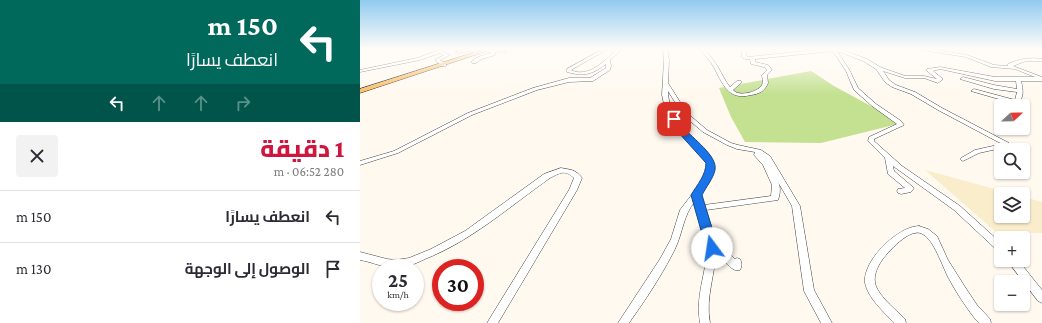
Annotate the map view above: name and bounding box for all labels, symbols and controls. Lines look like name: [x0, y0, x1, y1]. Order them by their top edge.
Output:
text: 150 m: [208, 10, 278, 41]
icon: left: [292, 16, 344, 68]
text: انعطف يسارًا: [186, 50, 278, 70]
icon: left: [106, 92, 128, 114]
icon: ahead: [148, 92, 170, 114]
icon: ahead: [190, 92, 212, 114]
icon: right: [232, 92, 254, 114]
north arrow: [994, 99, 1030, 135]
map controls: [994, 99, 1030, 311]
pin: [657, 102, 691, 136]
icon: arrive: [663, 108, 685, 130]
button: close: [16, 135, 58, 177]
text: 1 دقيقة: [260, 135, 344, 162]
button: search: [994, 143, 1030, 179]
text: 280 m · 06:52: [274, 164, 344, 179]
button: layers: [994, 187, 1030, 223]
icon: left: [322, 206, 344, 228]
text: 150 m: [16, 209, 51, 225]
text: انعطف يسارًا: [225, 209, 310, 225]
position arrow: [691, 227, 733, 269]
button: +: [994, 231, 1030, 267]
icon: arrive: [322, 258, 344, 280]
speed limit sign: 30: [432, 259, 484, 311]
text: 130 m: [16, 261, 51, 277]
text: الوصول إلى الوجهة: [185, 261, 310, 277]
text: 25: [388, 269, 408, 291]
button: −: [994, 275, 1030, 311]
text: km/h: [387, 289, 409, 300]

